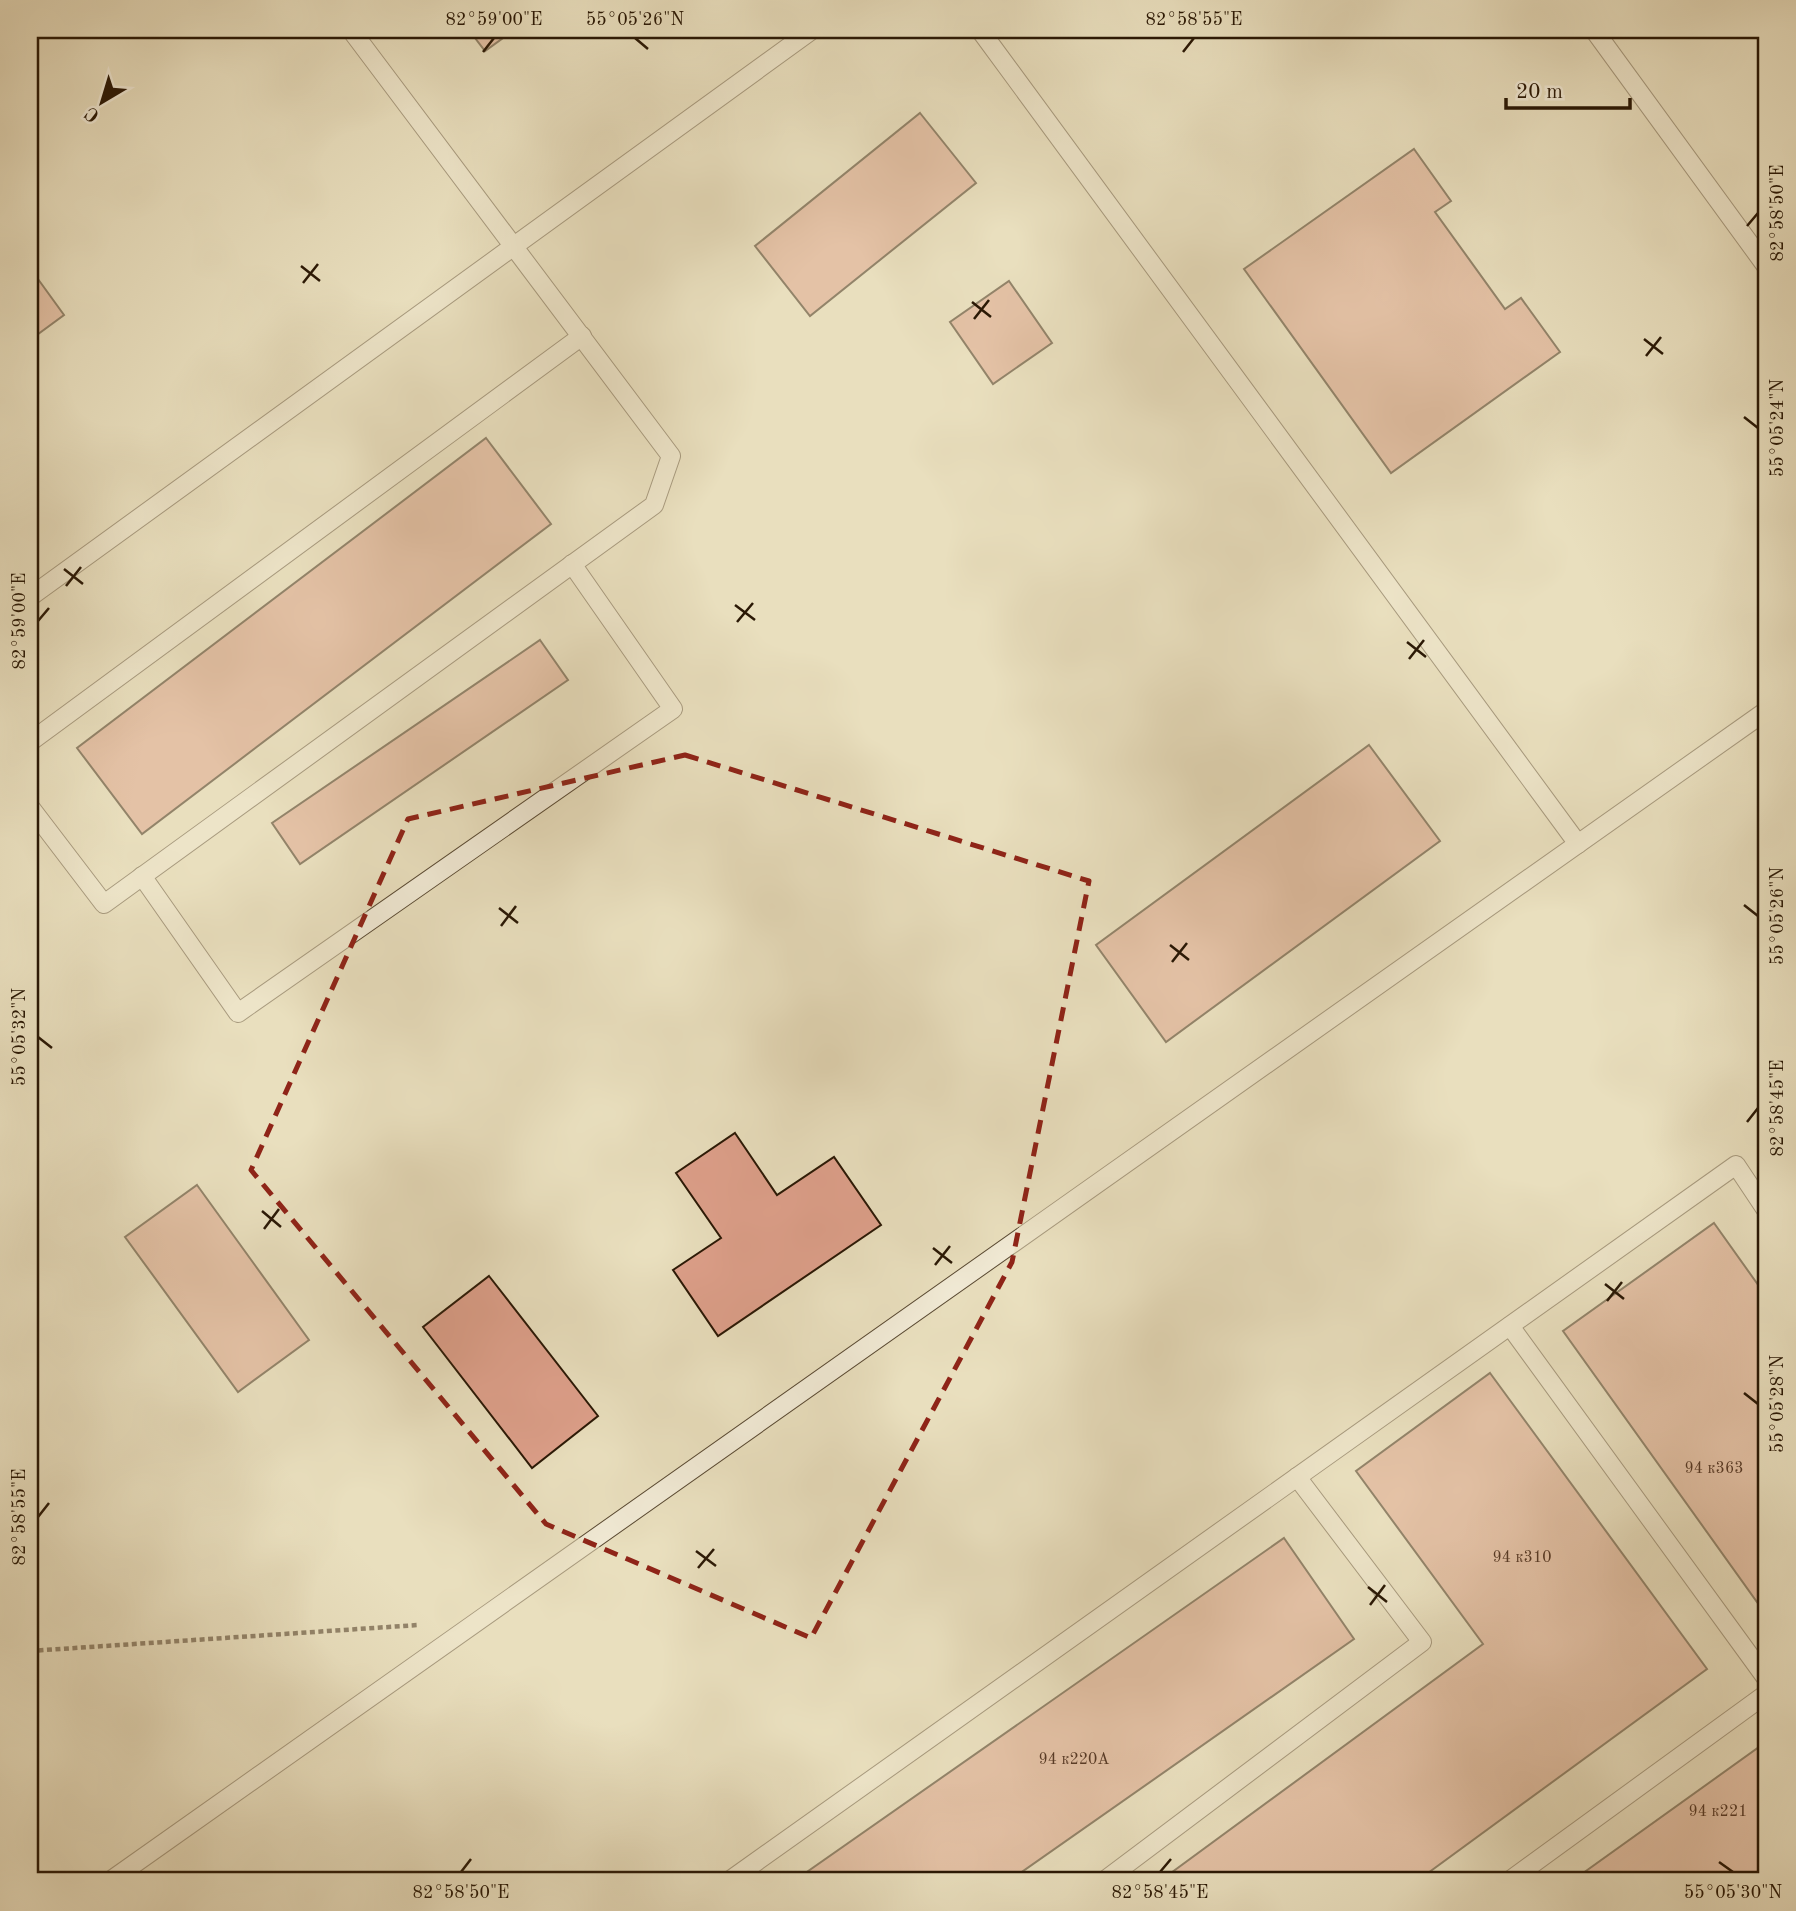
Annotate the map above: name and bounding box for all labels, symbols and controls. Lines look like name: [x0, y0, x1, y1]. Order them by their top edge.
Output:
text: 82°59'00"E: [446, 11, 542, 29]
text: 55°05'26"N: [586, 11, 684, 29]
text: 82°58'55"E: [1146, 11, 1242, 29]
north arrow: [66, 66, 136, 136]
scale bar: [1506, 66, 1630, 110]
text: 20 m: [1516, 82, 1563, 103]
text: С: [82, 102, 104, 125]
text: 82°58'50"E: [1769, 165, 1787, 261]
text: 55°05'24"N: [1769, 379, 1787, 477]
text: 82°59'00"E: [11, 573, 29, 669]
text: 55°05'26"N: [1769, 867, 1787, 965]
text: 55°05'32"N: [11, 988, 29, 1086]
text: 82°58'45"E: [1769, 1060, 1787, 1156]
text: 55°05'28"N: [1769, 1355, 1787, 1453]
house number: 94 к363: [1685, 1461, 1743, 1477]
text: 82°58'55"E: [11, 1469, 29, 1565]
house number: 94 к310: [1493, 1550, 1551, 1566]
house number: 94 к220А: [1038, 1752, 1110, 1768]
house number: 94 к221: [1689, 1804, 1747, 1820]
text: 82°58'50"E: [413, 1884, 509, 1902]
text: 82°58'45"E: [1112, 1884, 1208, 1902]
text: 55°05'30"N: [1684, 1884, 1782, 1902]

